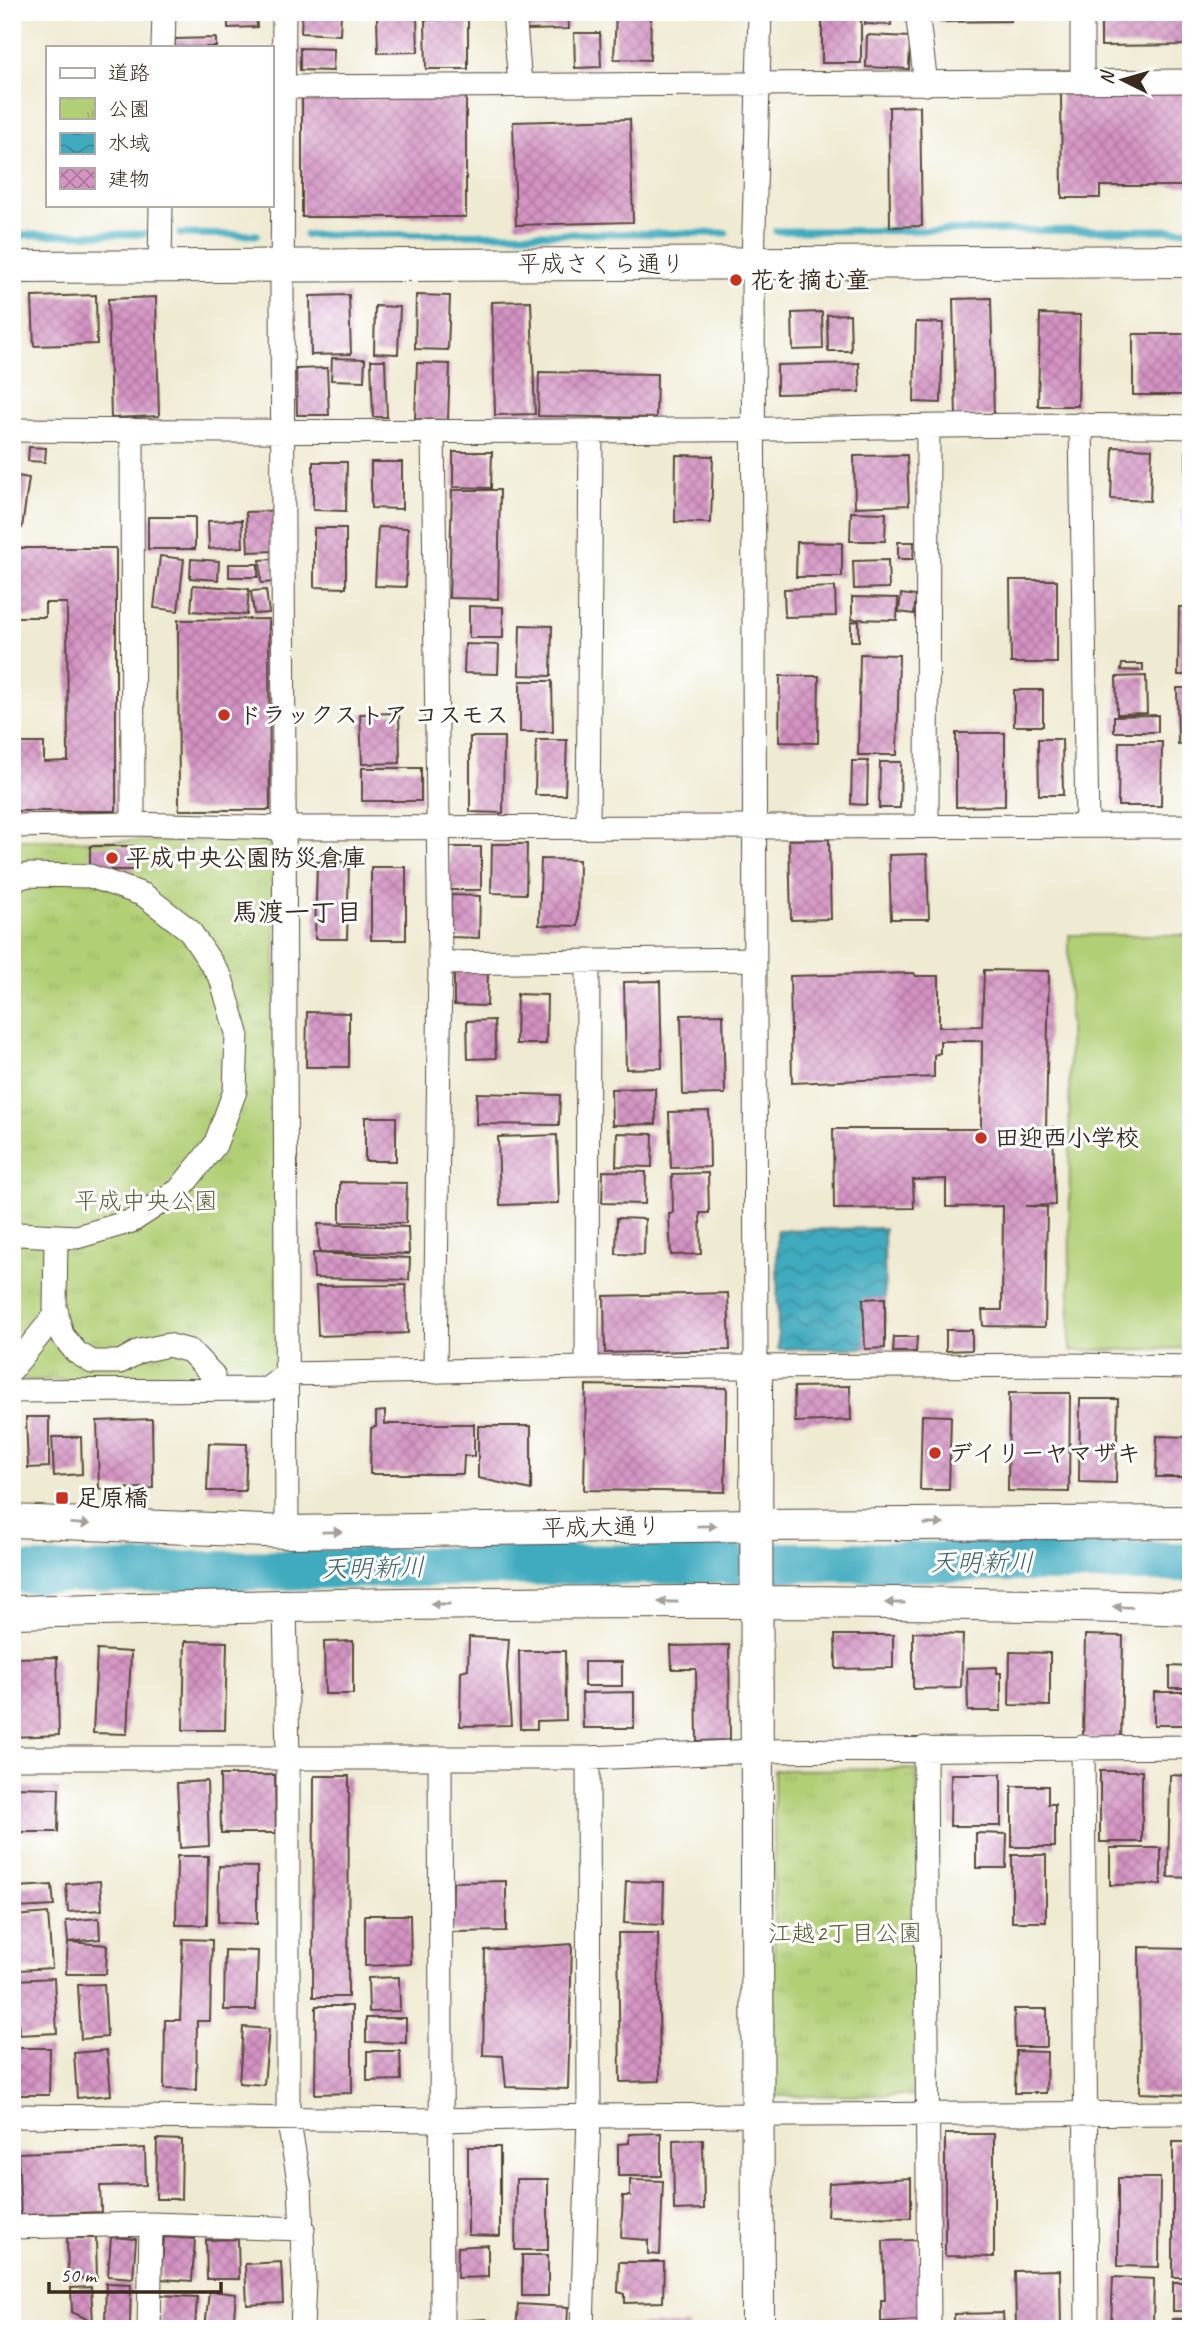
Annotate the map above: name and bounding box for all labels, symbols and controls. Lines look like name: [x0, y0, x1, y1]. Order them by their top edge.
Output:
legend: [46, 46, 273, 206]
north arrow: [1088, 46, 1158, 116]
text: 道路: [108, 60, 150, 86]
text: N: [1095, 68, 1120, 86]
text: 公園: [108, 96, 150, 122]
text: 水域: [108, 130, 150, 156]
text: 建物: [108, 166, 150, 192]
street label: 平成さくら通り: [517, 249, 685, 279]
place label: 花を摘む童: [750, 265, 870, 295]
marker: 花を摘む童: [728, 272, 744, 288]
place label: ドラックストア コスモス: [238, 700, 509, 730]
marker: ドラックストア コスモス: [216, 707, 232, 723]
place label: 平成中央公園防災倉庫: [126, 843, 366, 873]
marker: 平成中央公園防災倉庫: [104, 850, 120, 866]
district label: 馬渡一丁目: [232, 896, 362, 929]
place label: 田迎西小学校: [995, 1123, 1139, 1153]
marker: 田迎西小学校: [973, 1130, 989, 1146]
park label: 平成中央公園: [74, 1186, 218, 1216]
place label: デイリーヤマザキ: [949, 1438, 1141, 1468]
marker: デイリーヤマザキ: [927, 1445, 943, 1461]
place label: 足原橋: [76, 1483, 148, 1513]
marker: 足原橋: [54, 1490, 70, 1506]
street label: 平成大通り: [541, 1511, 661, 1543]
one-way arrow: [923, 1518, 945, 1530]
one-way arrow: [70, 1519, 92, 1530]
one-way arrow: [696, 1520, 718, 1532]
one-way arrow: [321, 1526, 343, 1537]
water label: 天明新川: [930, 1546, 1034, 1579]
water label: 天明新川: [321, 1551, 425, 1585]
one-way arrow: [656, 1596, 678, 1608]
one-way arrow: [884, 1597, 906, 1609]
one-way arrow: [429, 1598, 451, 1610]
one-way arrow: [1111, 1601, 1133, 1612]
park label: 江越2丁目公園: [768, 1918, 922, 1948]
scale bar: [49, 2250, 220, 2294]
text: 50 m: [60, 2262, 98, 2288]

